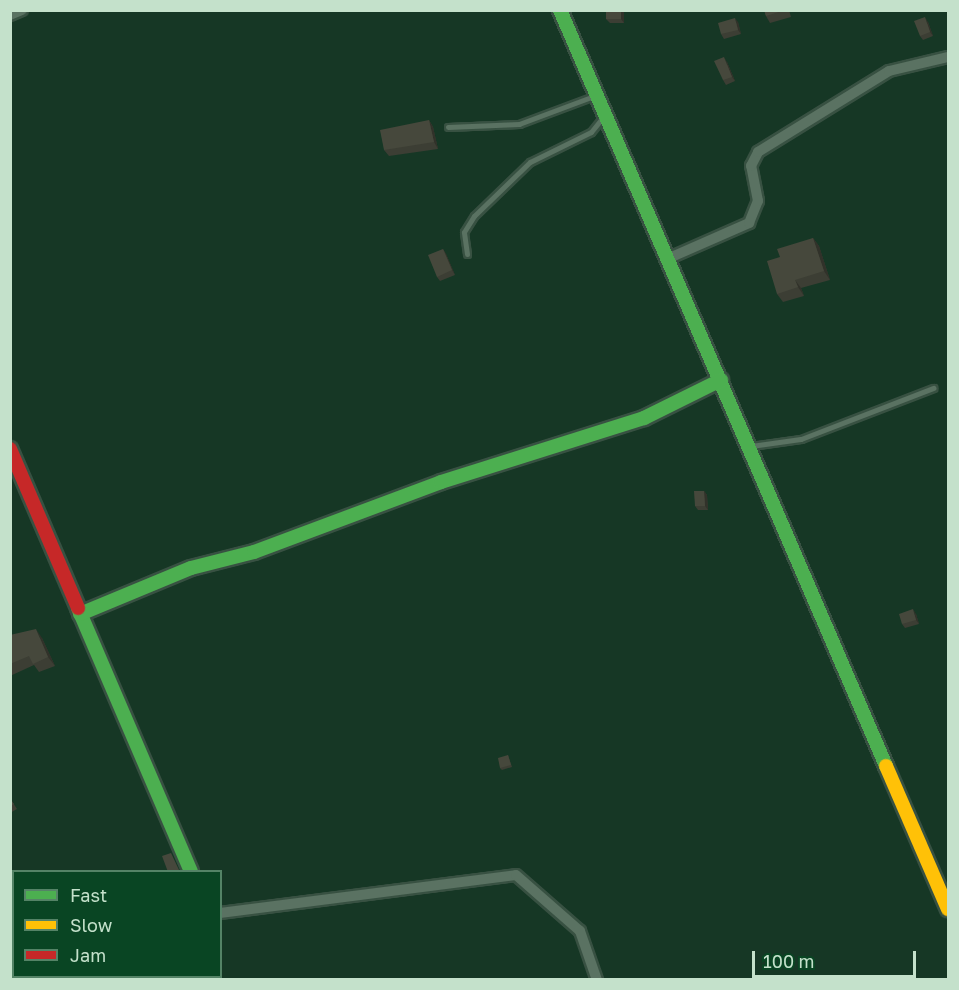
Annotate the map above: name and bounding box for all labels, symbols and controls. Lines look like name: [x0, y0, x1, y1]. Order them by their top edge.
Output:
legend: [12, 870, 222, 978]
text: Fast: [70, 884, 107, 906]
text: Slow: [70, 914, 112, 936]
scale bar: [755, 939, 918, 977]
text: Jam: [70, 944, 106, 966]
text: 100 m: [763, 950, 814, 972]

